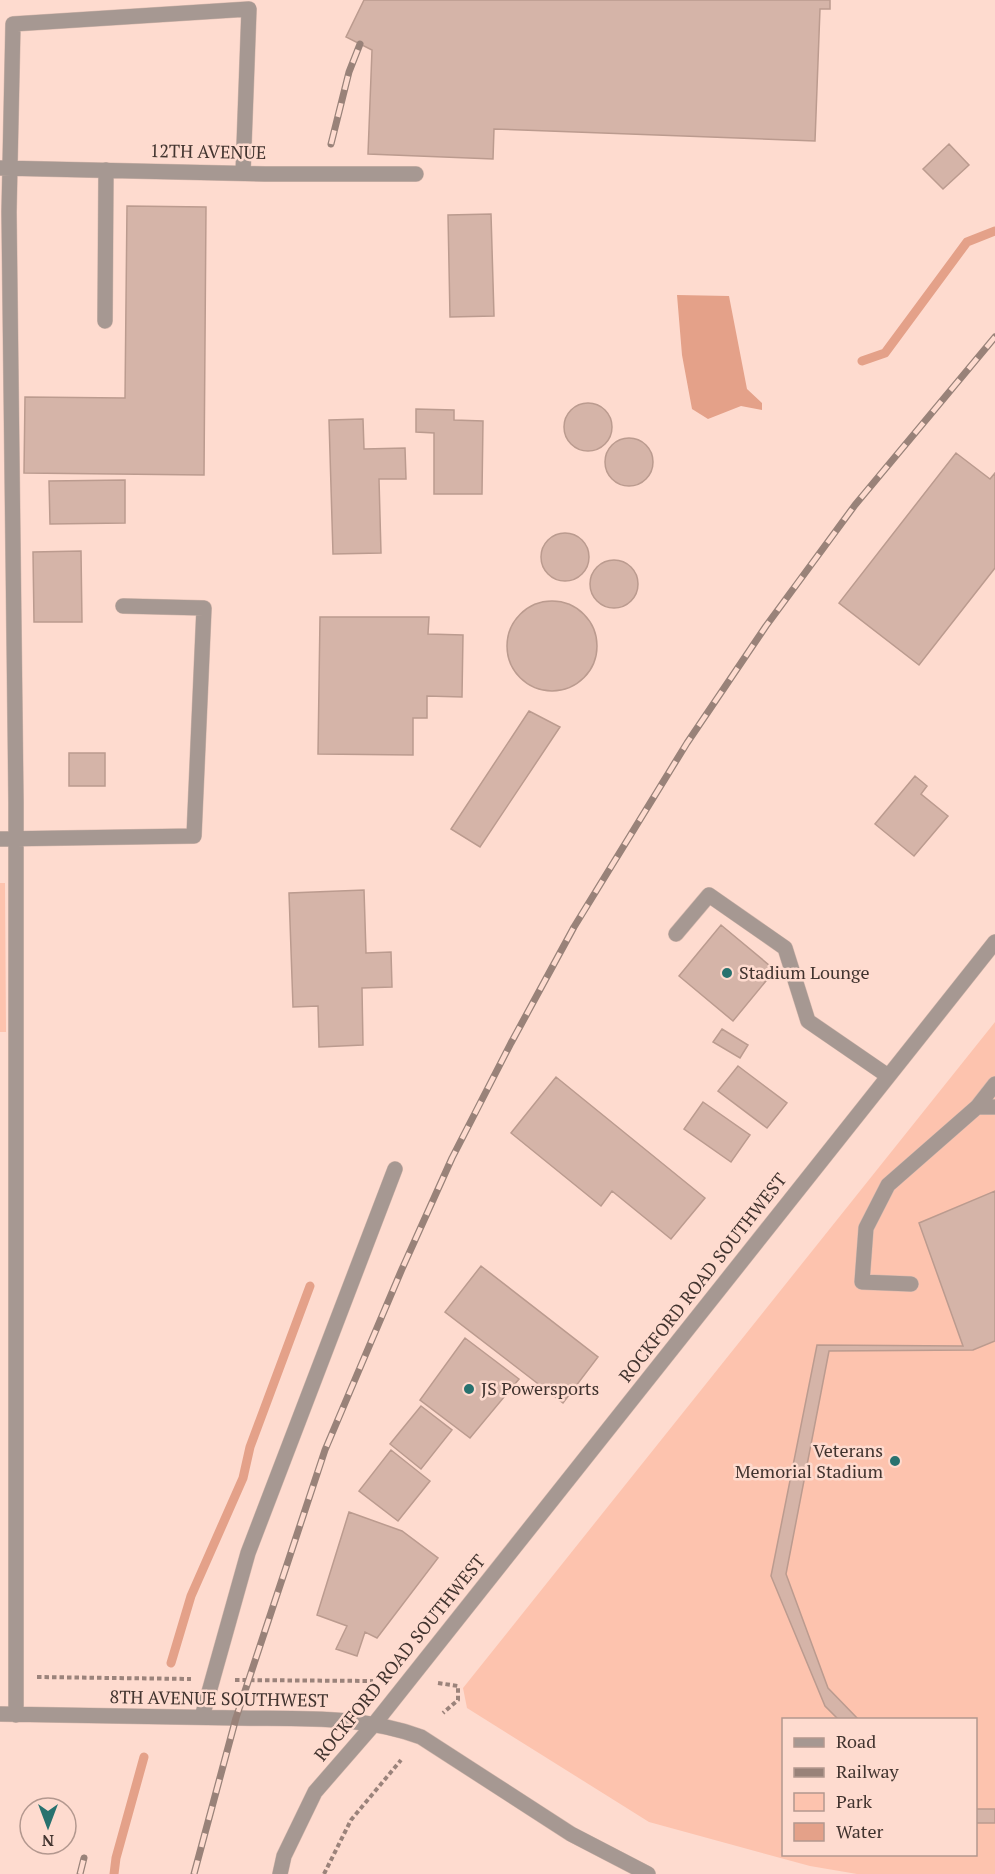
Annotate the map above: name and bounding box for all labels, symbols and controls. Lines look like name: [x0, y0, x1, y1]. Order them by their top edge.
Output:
street label: 12TH AVENUE: [150, 138, 266, 164]
place label: Stadium Lounge: [739, 960, 869, 984]
marker: Stadium Lounge: [720, 966, 734, 980]
street label: ROCKFORD ROAD SOUTHWEST: [613, 1168, 791, 1387]
place label: JS Powersports: [481, 1376, 599, 1400]
marker: JS Powersports: [462, 1382, 476, 1396]
place label: Veterans Memorial Stadium: [735, 1438, 883, 1483]
marker: Veterans Memorial Stadium: [888, 1454, 902, 1468]
street label: ROCKFORD ROAD SOUTHWEST: [308, 1549, 490, 1766]
street label: 8TH AVENUE SOUTHWEST: [110, 1684, 329, 1712]
legend: [782, 1718, 977, 1856]
text: Road: [836, 1729, 876, 1753]
text: Railway: [836, 1759, 900, 1783]
text: Park: [836, 1789, 873, 1813]
north arrow: [18, 1796, 78, 1856]
text: Water: [836, 1819, 883, 1843]
text: N: [42, 1830, 54, 1852]

